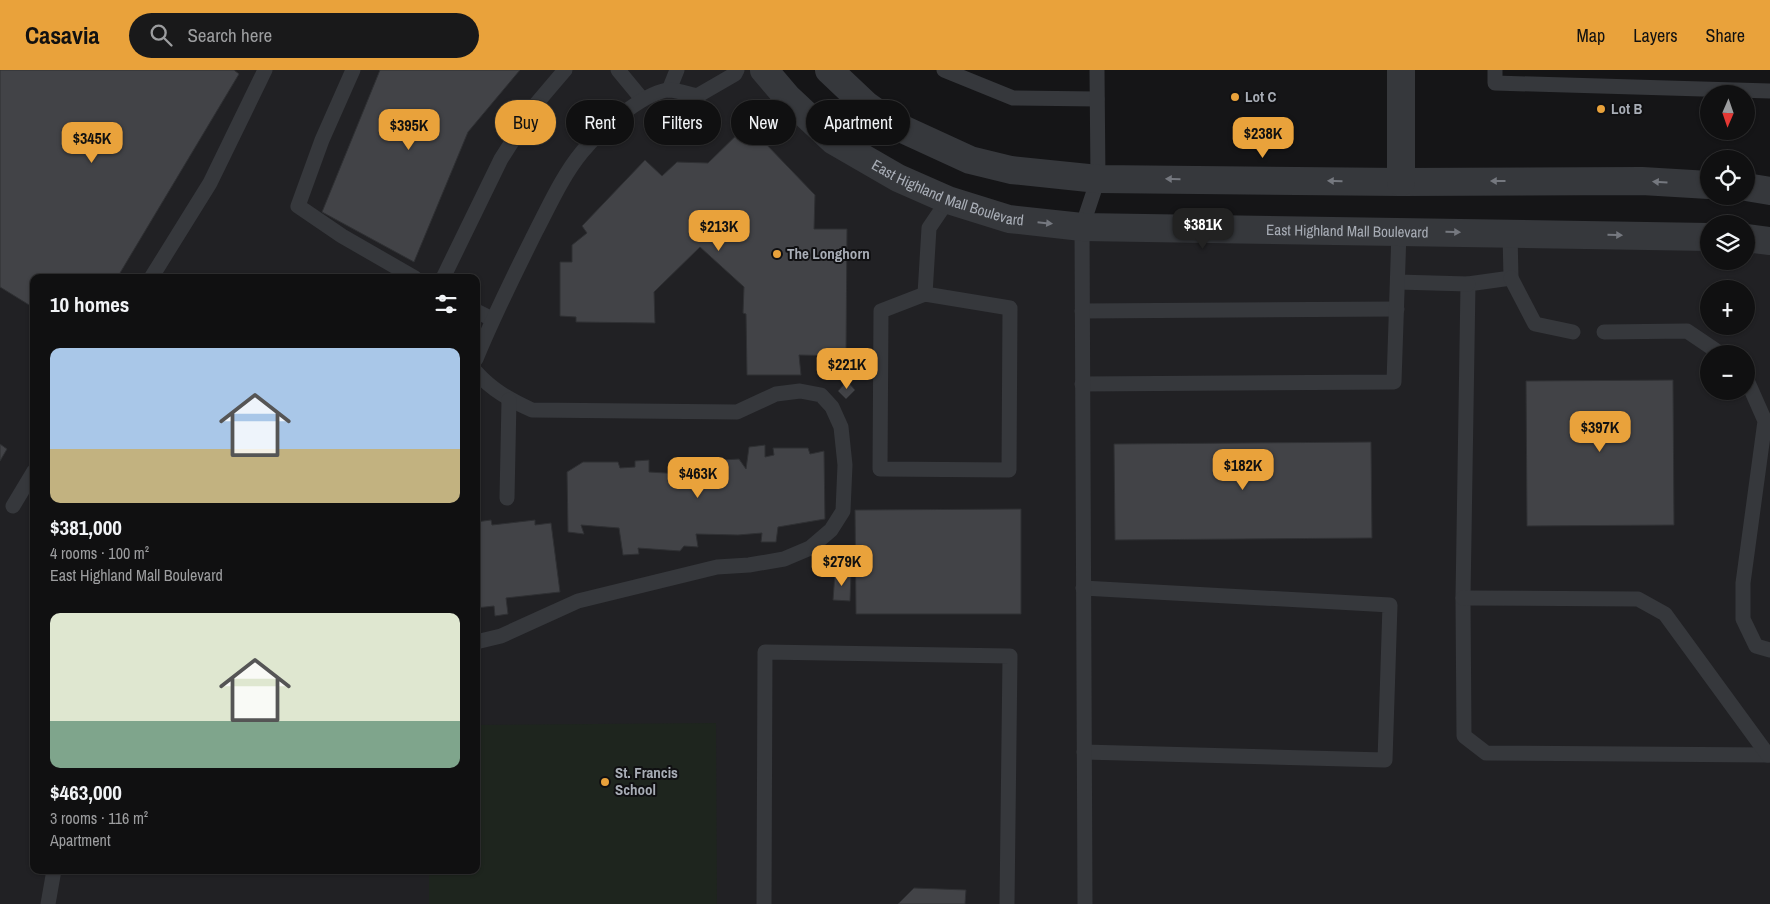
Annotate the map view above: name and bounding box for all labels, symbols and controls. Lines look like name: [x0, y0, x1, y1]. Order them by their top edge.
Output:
search box: [129, 13, 479, 58]
text: Casavia: [25, 19, 99, 51]
icon: search: [147, 21, 175, 49]
text: Search here: [187, 22, 272, 48]
text: Map: [1577, 23, 1605, 48]
text: Layers: [1633, 23, 1678, 48]
text: Share: [1706, 23, 1745, 48]
north arrow: [1700, 85, 1755, 140]
map controls: [1700, 85, 1755, 400]
place label: Lot C: [1245, 86, 1277, 107]
marker: Lot C: [1229, 91, 1241, 103]
place label: Lot B: [1611, 98, 1643, 119]
chip: Buy: [495, 100, 556, 145]
chip: Rent: [566, 100, 634, 145]
chip: Filters: [644, 100, 721, 145]
chip: New: [731, 100, 796, 145]
chip: Apartment: [806, 100, 910, 145]
marker: Lot B: [1595, 103, 1607, 115]
pin: $395K: [374, 108, 444, 151]
text: $395K: [390, 114, 428, 136]
pin: $238K: [1228, 116, 1298, 159]
pin: $345K: [57, 122, 127, 164]
text: $238K: [1244, 122, 1282, 144]
text: $345K: [73, 127, 111, 149]
button: locate: [1700, 150, 1755, 205]
street label: East Highland Mall Boulevard: [868, 154, 1025, 231]
one-way arrow: [1164, 175, 1180, 183]
one-way arrow: [1327, 177, 1343, 185]
one-way arrow: [1489, 177, 1505, 185]
one-way arrow: [1652, 177, 1668, 185]
pin: $381K: [1168, 208, 1238, 250]
pin: $213K: [684, 210, 754, 252]
text: $381K: [1184, 213, 1222, 235]
text: $213K: [700, 215, 738, 237]
button: layers: [1700, 215, 1755, 270]
one-way arrow: [1038, 219, 1054, 227]
street label: East Highland Mall Boulevard: [1266, 219, 1428, 243]
one-way arrow: [1445, 228, 1461, 236]
one-way arrow: [1607, 231, 1623, 239]
place label: The Longhorn: [787, 243, 870, 264]
marker: The Longhorn: [771, 248, 783, 260]
button: +: [1700, 280, 1755, 335]
text: 10 homes: [50, 290, 129, 319]
icon: filters: [432, 290, 460, 318]
button: −: [1700, 345, 1755, 400]
pin: $221K: [812, 348, 882, 390]
text: $221K: [828, 353, 866, 375]
icon: home: [210, 380, 300, 470]
pin: $397K: [1565, 410, 1635, 453]
text: $397K: [1581, 416, 1619, 438]
pin: $182K: [1208, 448, 1278, 491]
text: $182K: [1224, 454, 1262, 476]
pin: $463K: [663, 456, 733, 499]
text: $463K: [679, 462, 717, 484]
text: $381,000: [50, 513, 122, 542]
text: 4 rooms · 100 m²: [50, 542, 149, 564]
pin: $279K: [807, 544, 877, 587]
text: $279K: [823, 550, 861, 572]
text: East Highland Mall Boulevard: [50, 564, 223, 586]
icon: home: [210, 645, 300, 735]
place label: St. Francis School: [615, 762, 678, 800]
marker: St. Francis School: [599, 776, 611, 788]
text: $463,000: [50, 778, 122, 807]
text: 3 rooms · 116 m²: [50, 807, 148, 829]
text: Apartment: [50, 829, 111, 851]

